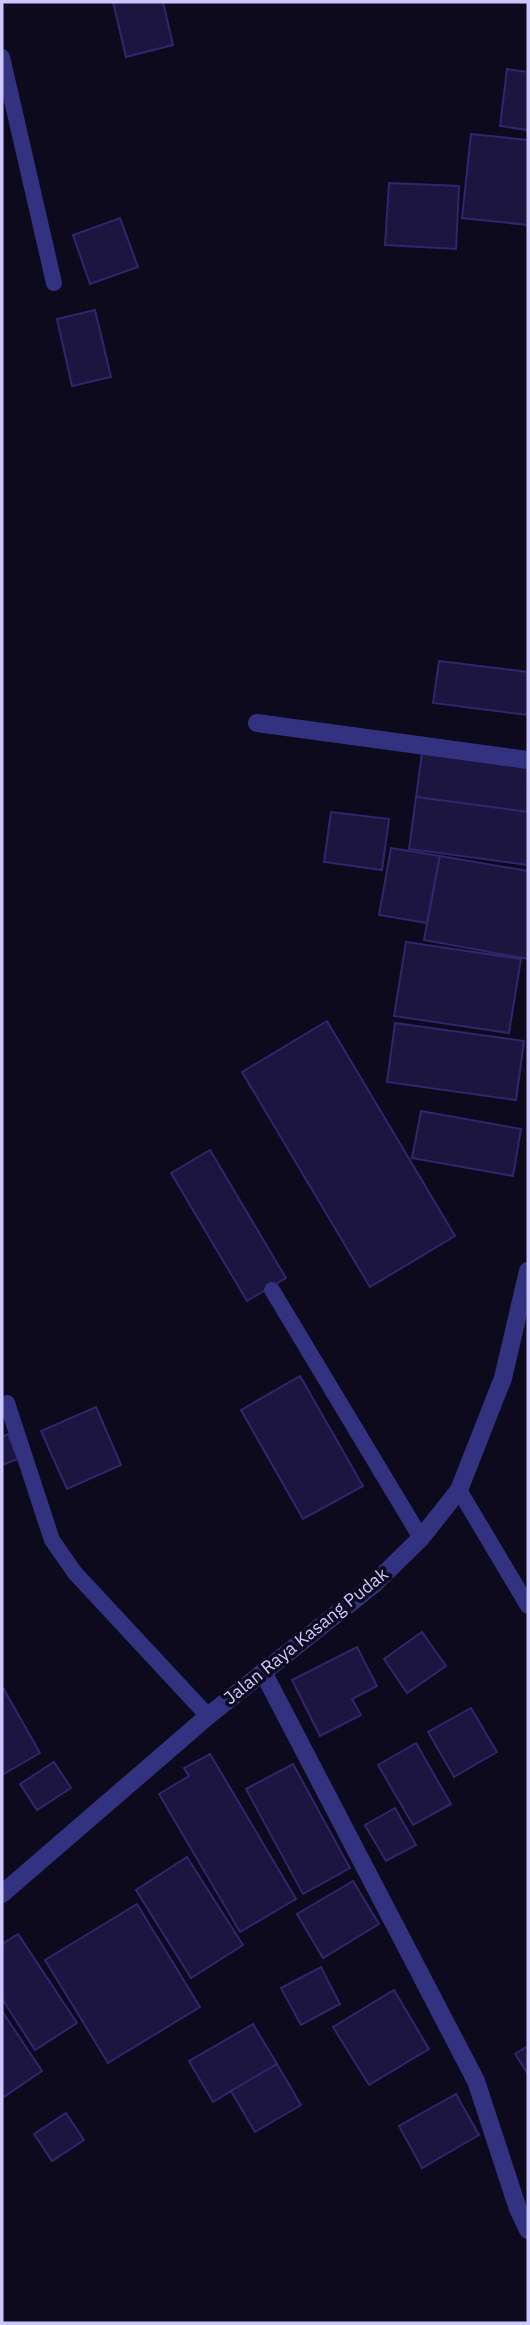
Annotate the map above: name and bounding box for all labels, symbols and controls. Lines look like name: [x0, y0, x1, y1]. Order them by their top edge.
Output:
street label: Jalan Raya Kasang Pudak: [219, 1562, 393, 1709]

